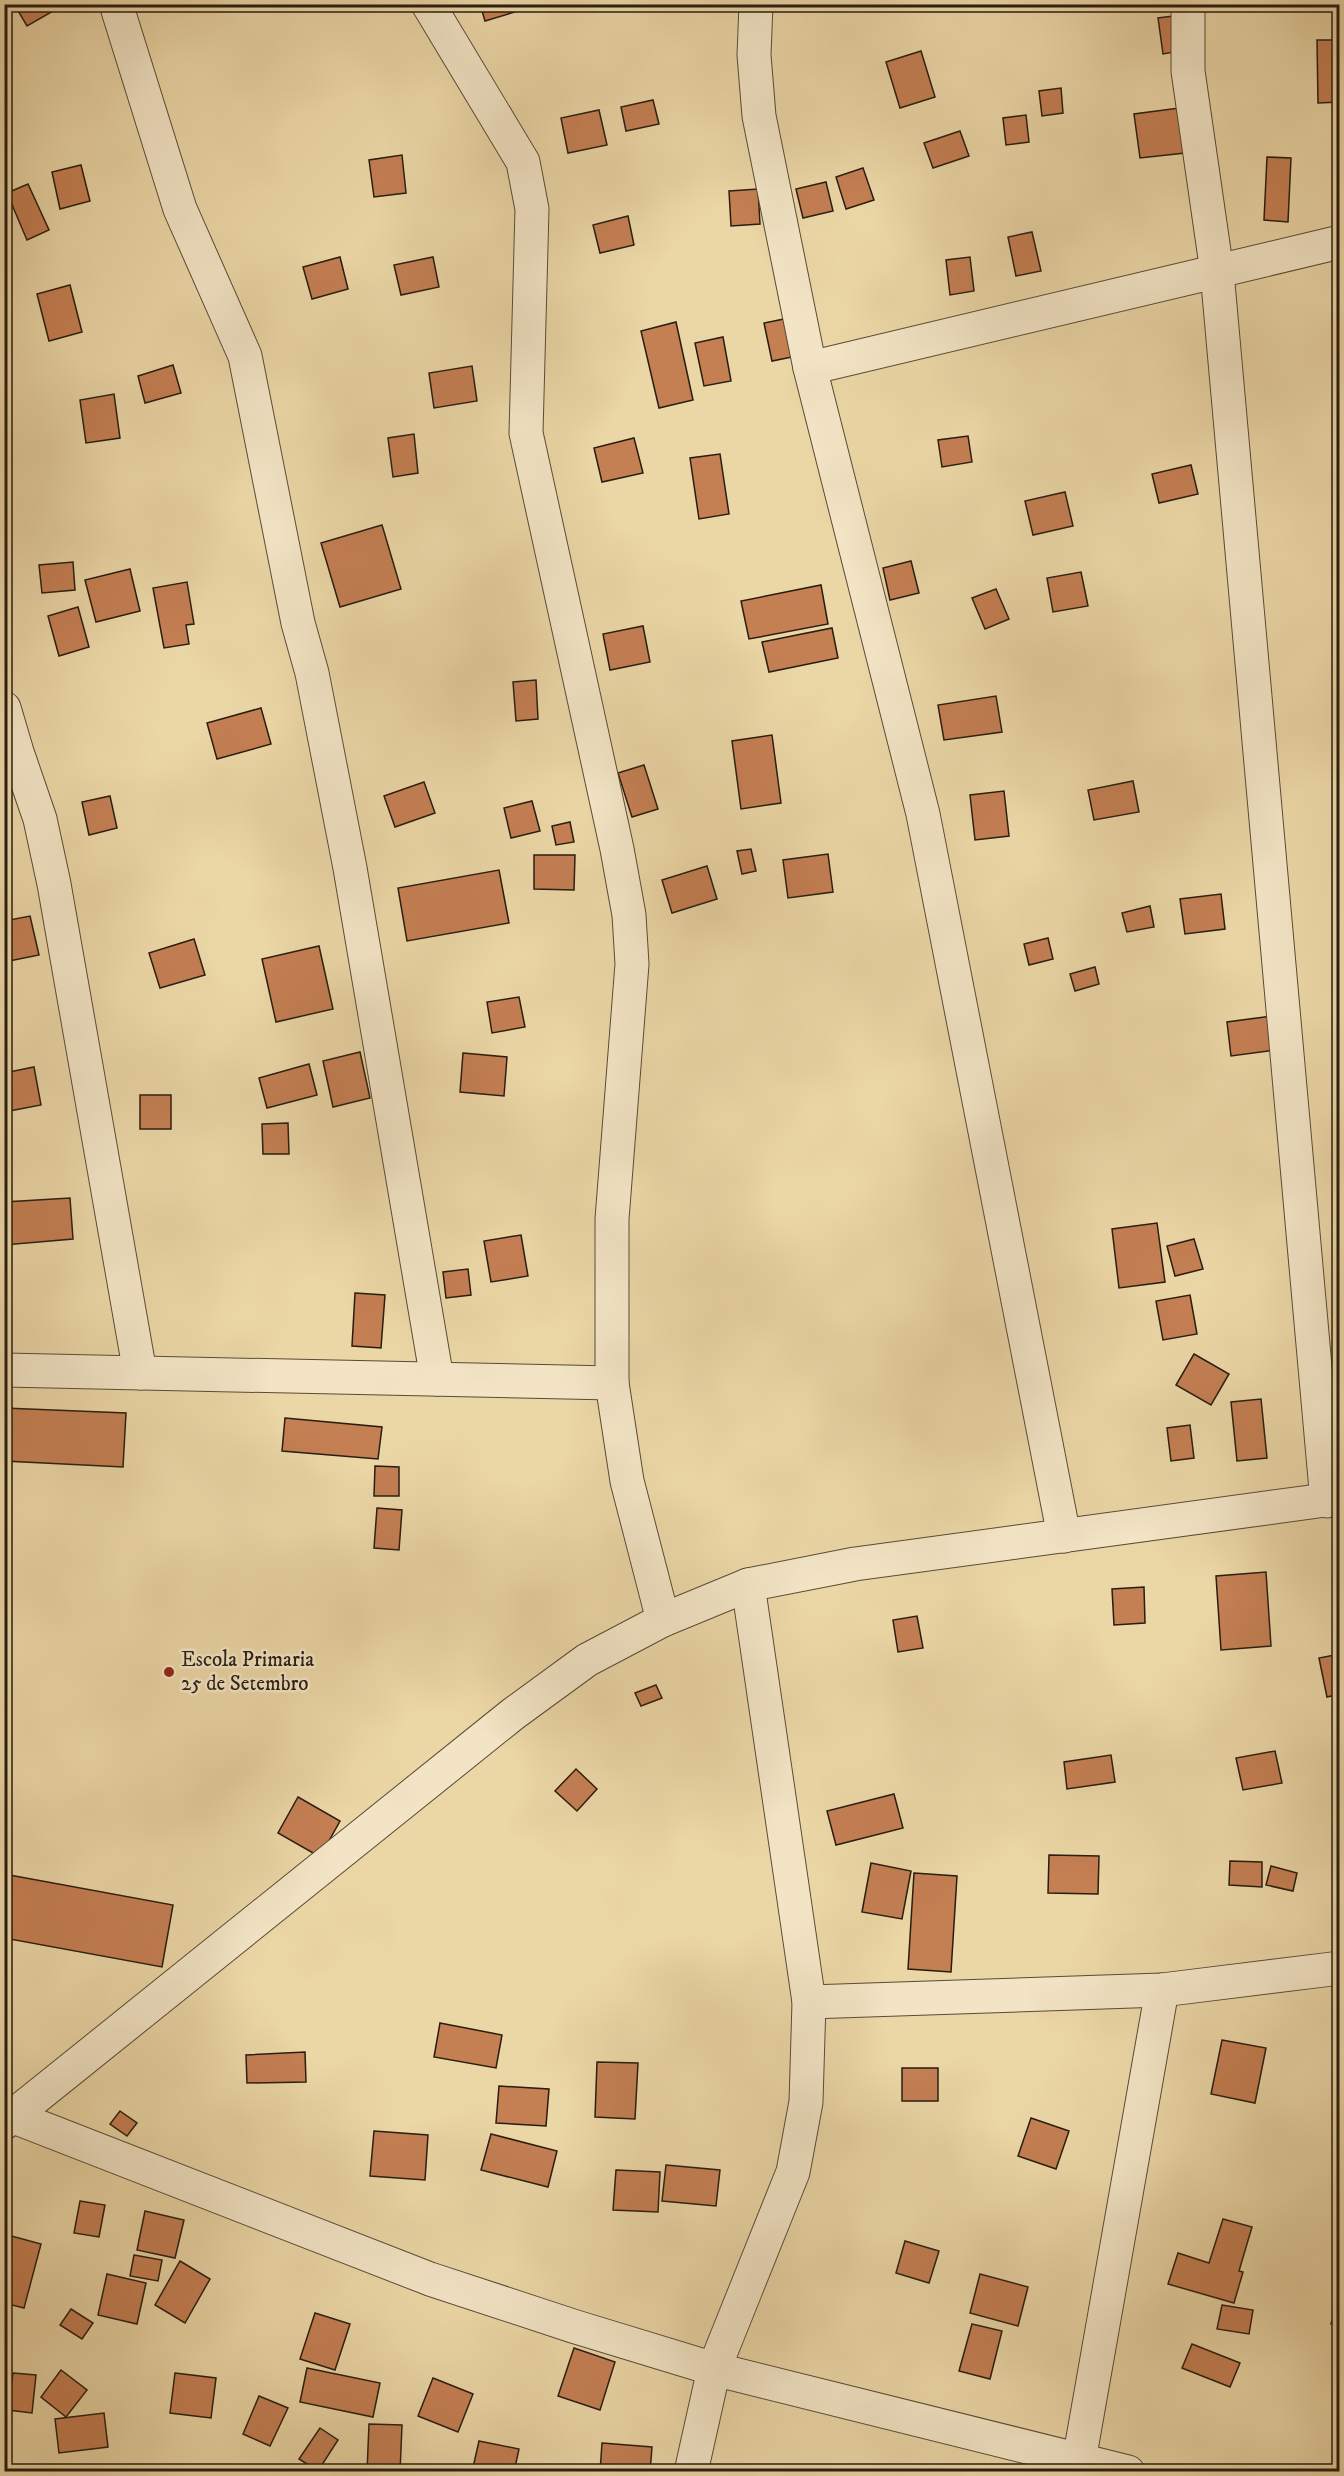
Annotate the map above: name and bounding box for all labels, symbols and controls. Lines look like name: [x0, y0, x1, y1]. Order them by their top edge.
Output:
place label: Escola Primaria 25 de Setembro: [181, 1647, 314, 1697]
marker: Escola Primaria 25 de Setembro: [162, 1665, 176, 1679]

